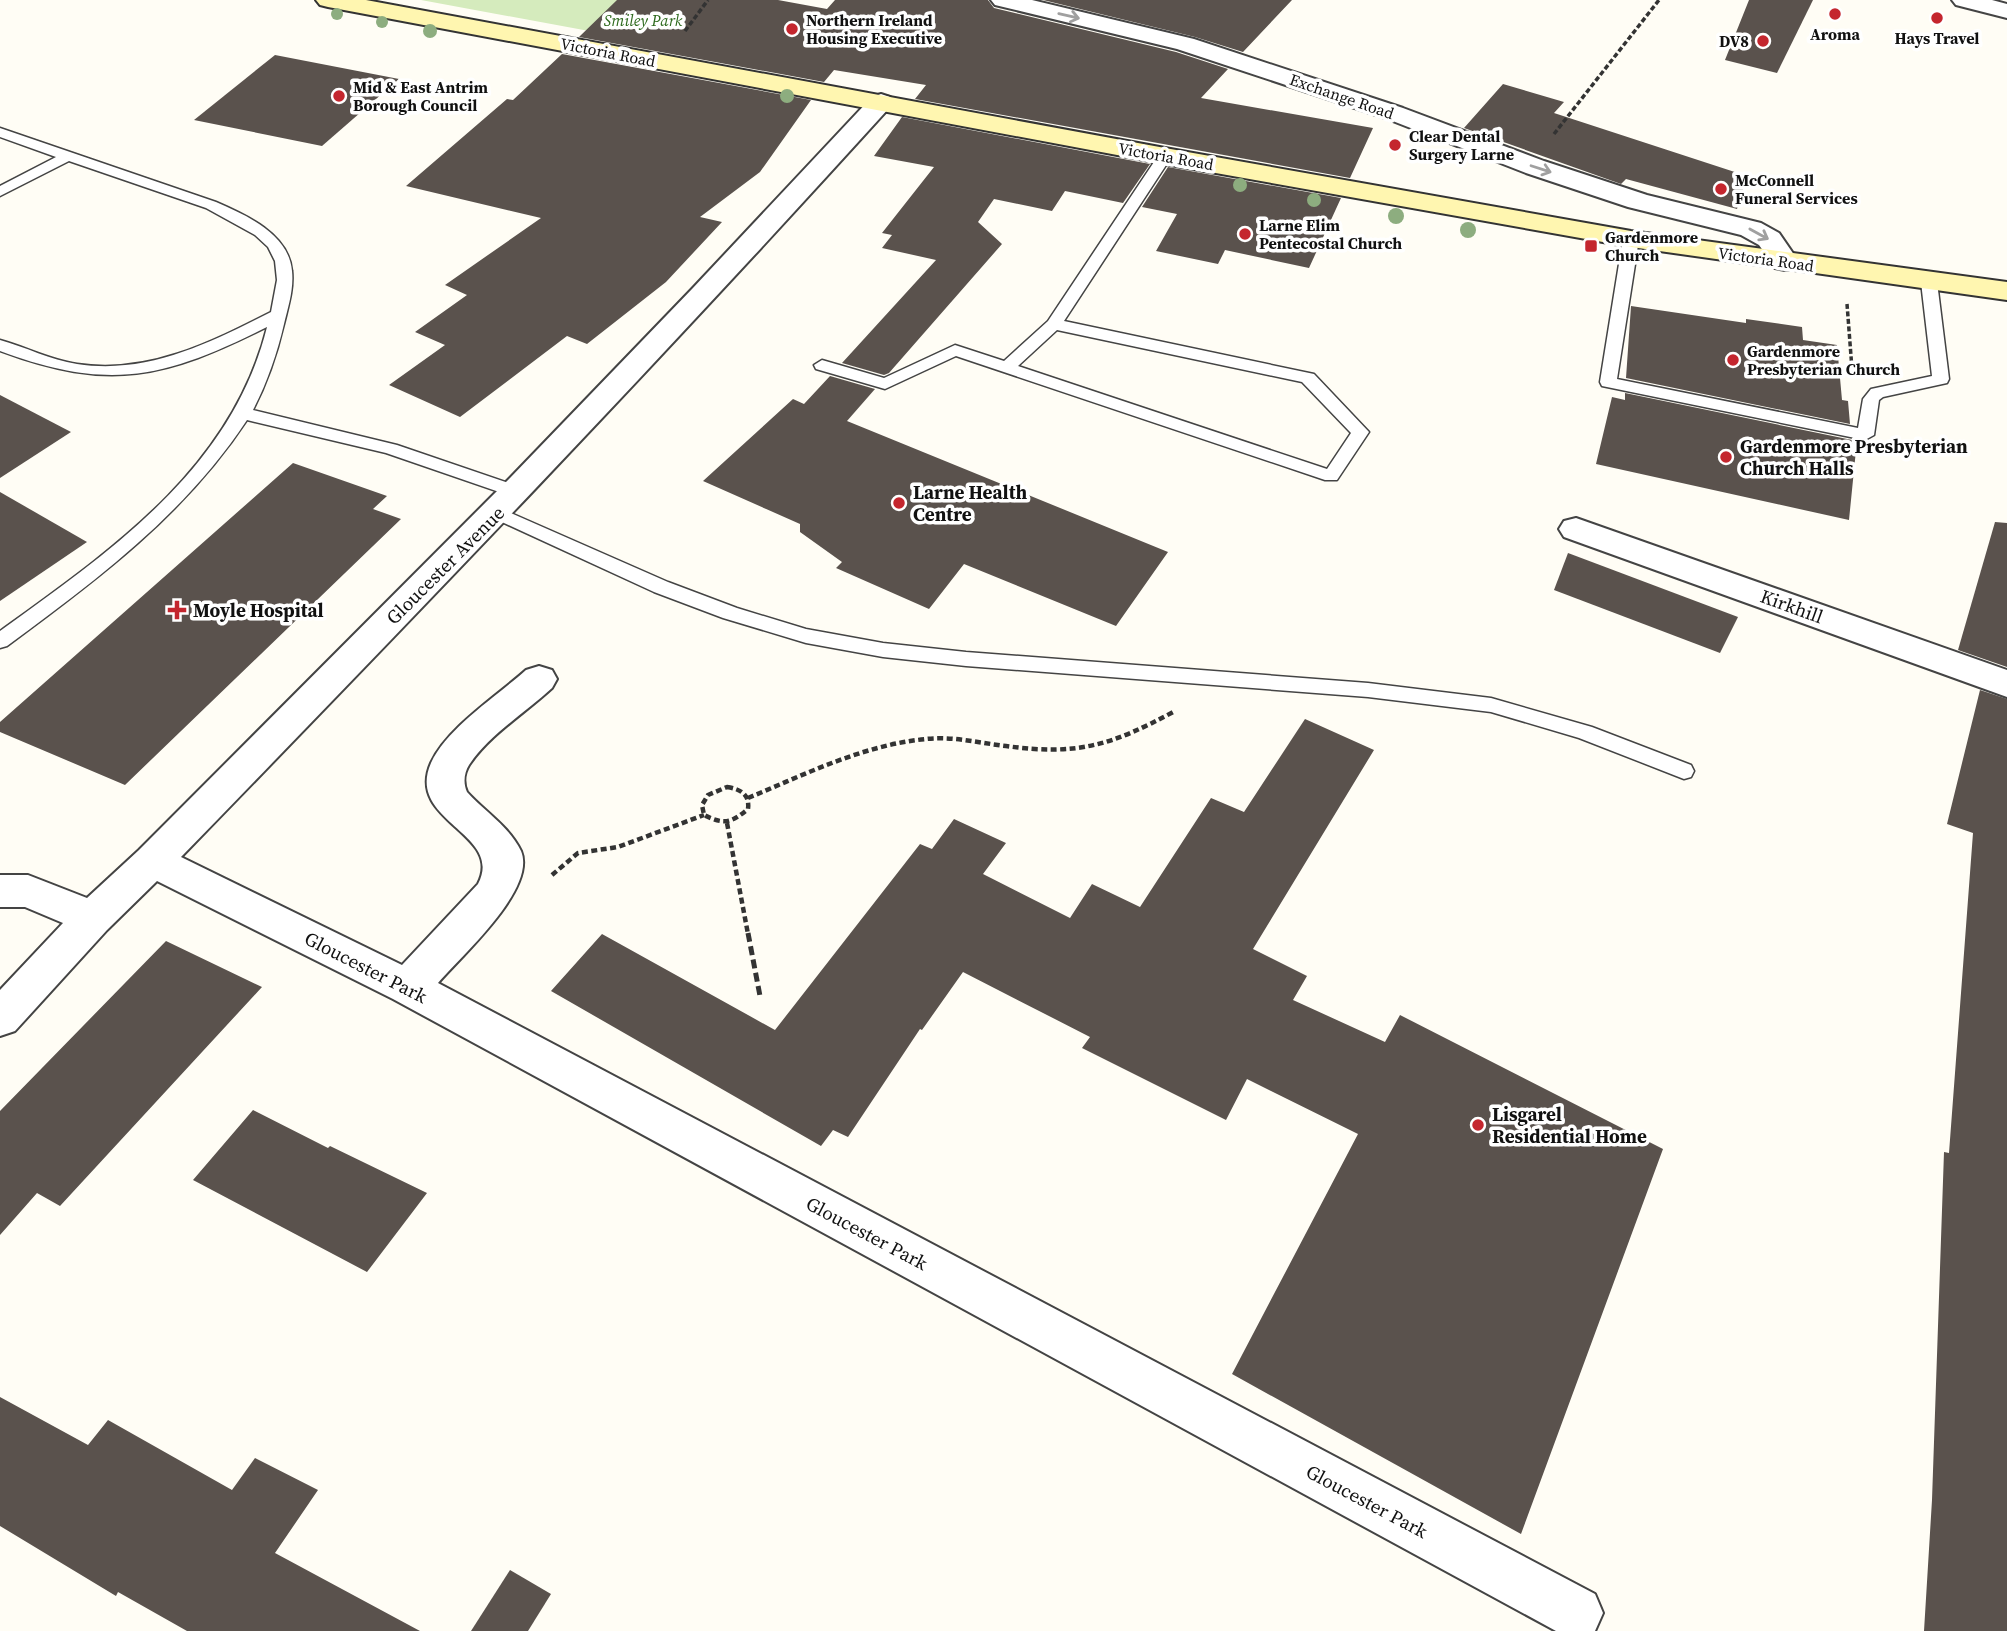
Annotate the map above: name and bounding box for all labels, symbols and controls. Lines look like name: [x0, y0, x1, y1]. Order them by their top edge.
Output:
marker: Aroma: [1827, 6, 1843, 22]
park label: Smiley Park: [604, 9, 683, 31]
place label: Northern Ireland Housing Executive: [806, 9, 942, 49]
one-way arrow: [1057, 10, 1080, 23]
marker: Hays Travel: [1929, 10, 1945, 26]
marker: Northern Ireland Housing Executive: [784, 21, 800, 37]
place label: Aroma: [1810, 23, 1860, 45]
place label: Hays Travel: [1894, 27, 1980, 49]
place label: DV8: [1719, 30, 1749, 52]
street label: Victoria Road: [559, 32, 657, 72]
marker: DV8: [1755, 33, 1771, 49]
street label: Exchange Road: [1287, 68, 1397, 124]
place label: Mid & East Antrim Borough Council: [353, 76, 489, 116]
marker: Mid & East Antrim Borough Council: [331, 88, 347, 104]
place label: Clear Dental Surgery Larne: [1409, 125, 1514, 165]
street label: Victoria Road: [1117, 137, 1215, 175]
marker: Clear Dental Surgery Larne: [1387, 137, 1403, 153]
one-way arrow: [1530, 164, 1552, 176]
place label: McConnell Funeral Services: [1735, 169, 1858, 209]
marker: McConnell Funeral Services: [1713, 181, 1729, 197]
place label: Larne Elim Pentecostal Church: [1259, 214, 1402, 254]
marker: Larne Elim Pentecostal Church: [1237, 226, 1253, 242]
place label: Gardenmore Church: [1605, 226, 1698, 266]
one-way arrow: [1748, 228, 1769, 241]
marker: Gardenmore Church: [1583, 238, 1599, 254]
street label: Victoria Road: [1717, 241, 1815, 277]
place label: Gardenmore Presbyterian Church: [1747, 340, 1900, 380]
marker: Gardenmore Presbyterian Church: [1725, 352, 1741, 368]
place label: Gardenmore Presbyterian Church Halls: [1740, 433, 1968, 481]
marker: Gardenmore Presbyterian Church Halls: [1718, 449, 1734, 465]
place label: Larne Health Centre: [913, 479, 1027, 527]
marker: Larne Health Centre: [891, 495, 907, 511]
street label: Gloucester Avenue: [380, 500, 510, 630]
street label: Kirkhill: [1757, 583, 1827, 629]
place label: Moyle Hospital: [193, 597, 324, 623]
marker: Moyle Hospital: [167, 600, 187, 620]
street label: Gloucester Park: [300, 925, 432, 1009]
place label: Lisgarel Residential Home: [1492, 1101, 1647, 1149]
marker: Lisgarel Residential Home: [1470, 1117, 1486, 1133]
street label: Gloucester Park: [802, 1190, 933, 1276]
street label: Gloucester Park: [1302, 1458, 1433, 1544]

